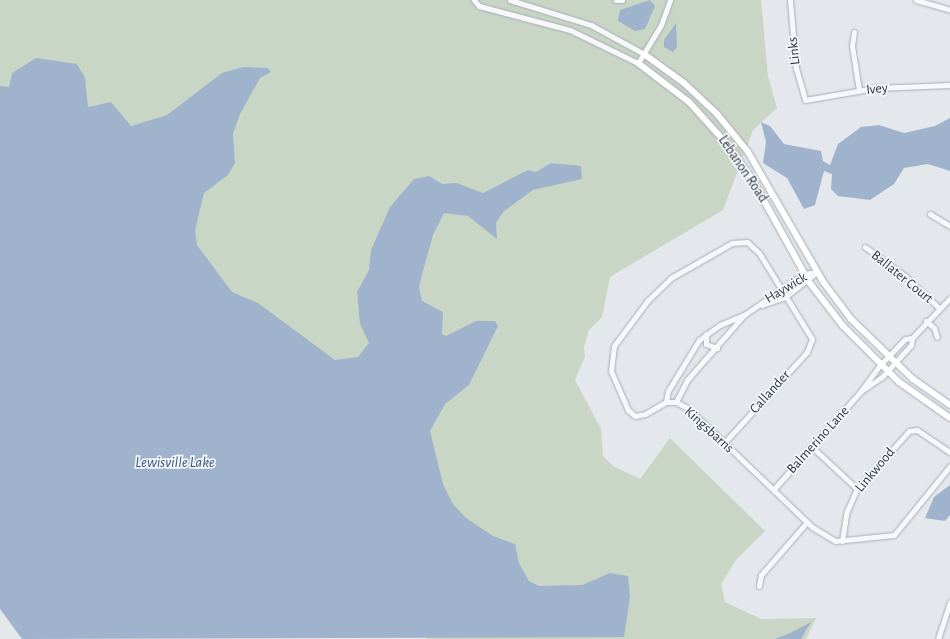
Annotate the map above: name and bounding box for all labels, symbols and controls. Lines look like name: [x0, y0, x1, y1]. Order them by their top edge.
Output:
street label: Links: [784, 36, 804, 66]
street label: Ivey: [865, 80, 889, 98]
street label: Lebanon Road: [715, 132, 771, 206]
street label: Ballater Court: [868, 247, 936, 307]
street label: Haywick: [762, 269, 810, 307]
street label: Callander: [746, 367, 794, 417]
street label: Kingsbarns: [681, 403, 737, 457]
street label: Balmerino Lane: [783, 403, 853, 477]
street label: Linkwood: [852, 444, 898, 496]
water label: Lewisville Lake: [135, 454, 215, 472]

